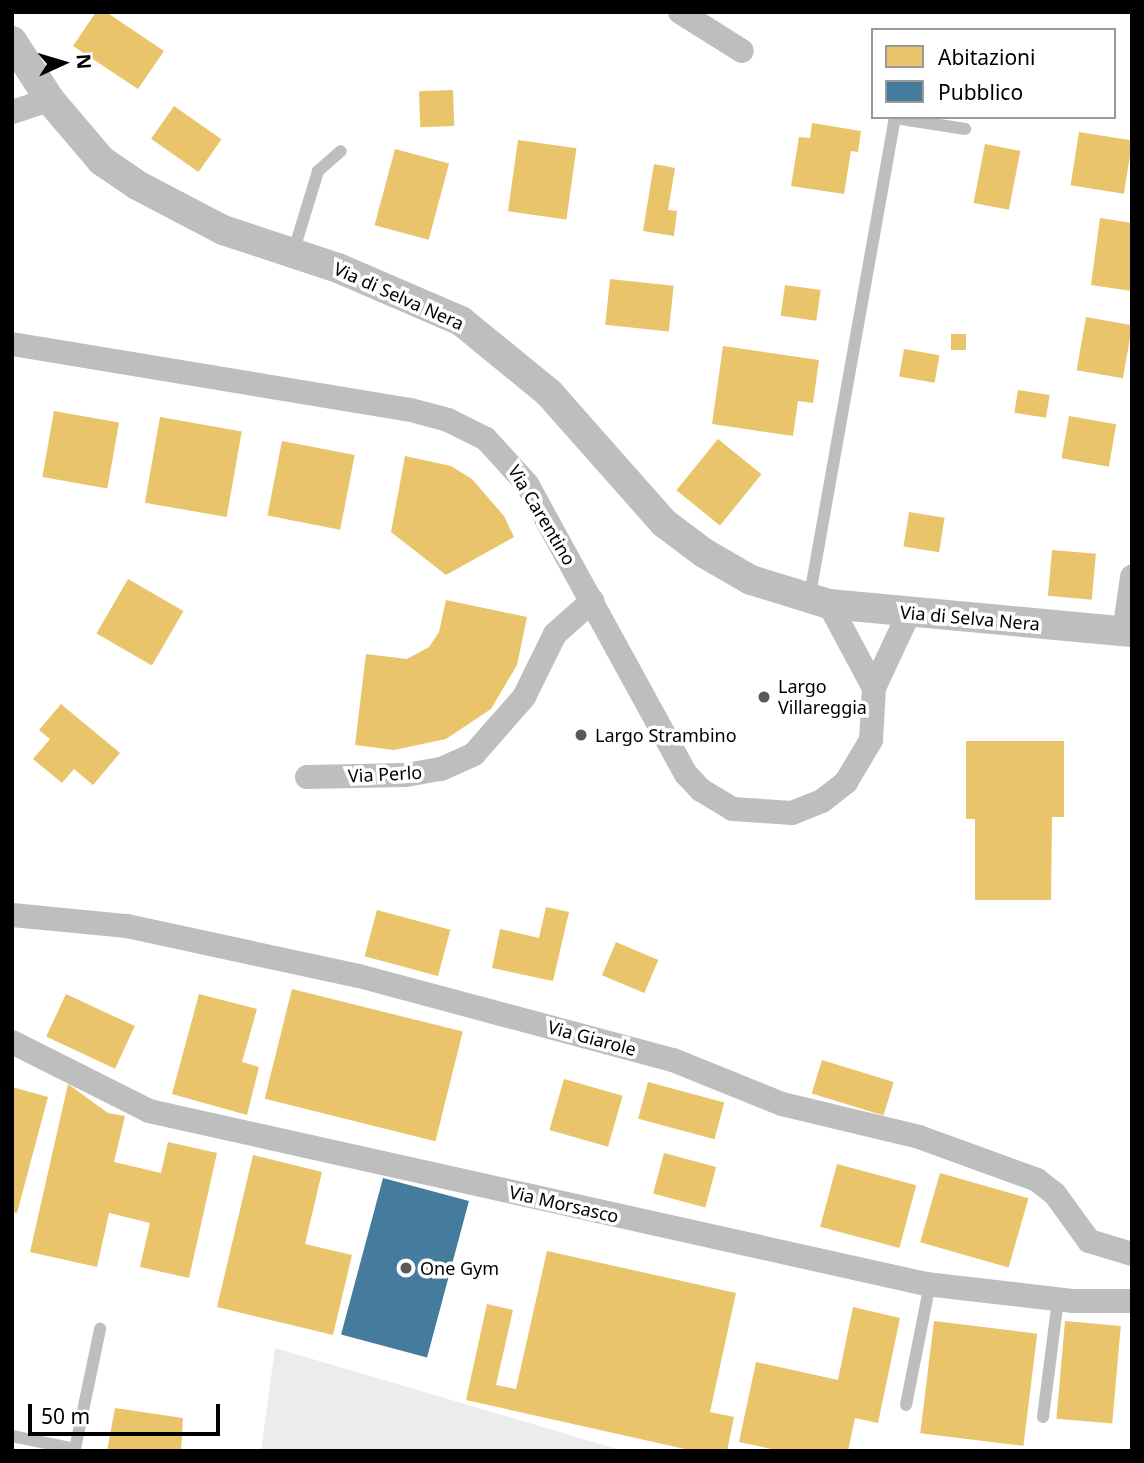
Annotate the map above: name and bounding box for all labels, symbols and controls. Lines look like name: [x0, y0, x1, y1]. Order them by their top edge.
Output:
north arrow: [28, 28, 98, 98]
legend: [871, 28, 1116, 119]
text: Abitazioni: [938, 43, 1036, 71]
text: N: [70, 53, 97, 70]
text: Pubblico: [938, 78, 1023, 106]
street label: Via di Selva Nera: [331, 258, 467, 334]
street label: Via Carentino: [504, 461, 580, 569]
street label: Via di Selva Nera: [899, 601, 1041, 635]
place label: Largo Villareggia: [778, 676, 867, 718]
marker: Largo Villareggia: [756, 689, 772, 705]
place label: Largo Strambino: [595, 724, 737, 746]
marker: Largo Strambino: [573, 727, 589, 743]
street label: Via Perlo: [347, 761, 423, 787]
street label: Via Giarole: [545, 1016, 639, 1060]
street label: Via Morsasco: [507, 1181, 621, 1227]
place label: One Gym: [420, 1257, 499, 1279]
marker: One Gym: [398, 1260, 414, 1276]
scale bar: [32, 1390, 224, 1434]
text: 50 m: [41, 1402, 90, 1430]

